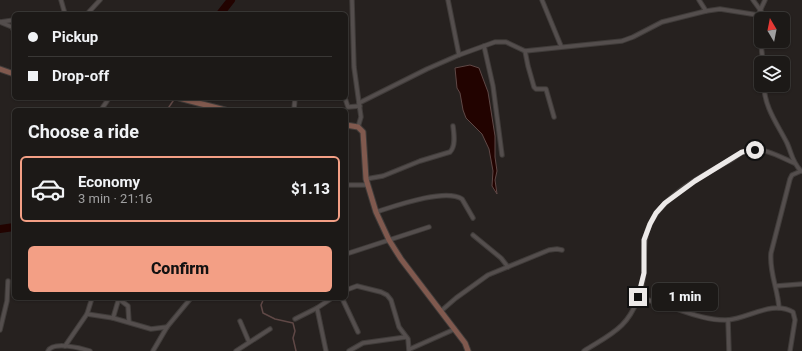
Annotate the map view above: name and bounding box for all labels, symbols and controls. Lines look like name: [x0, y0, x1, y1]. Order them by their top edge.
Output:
north arrow: [754, 12, 790, 48]
map controls: [754, 12, 790, 92]
text: Pickup: [52, 28, 98, 46]
button: layers: [754, 56, 790, 92]
text: Drop-off: [52, 67, 109, 85]
text: Choose a ride: [28, 121, 139, 142]
route start: [746, 141, 764, 159]
icon: car: [30, 171, 66, 207]
text: Economy: [78, 173, 140, 191]
text: $1.13: [291, 180, 330, 198]
text: 3 min · 21:16: [78, 191, 153, 206]
button: Confirm: [28, 246, 332, 292]
callout: 1 min: [652, 283, 718, 311]
route end: [629, 288, 647, 306]
text: 1 min: [669, 289, 701, 304]

